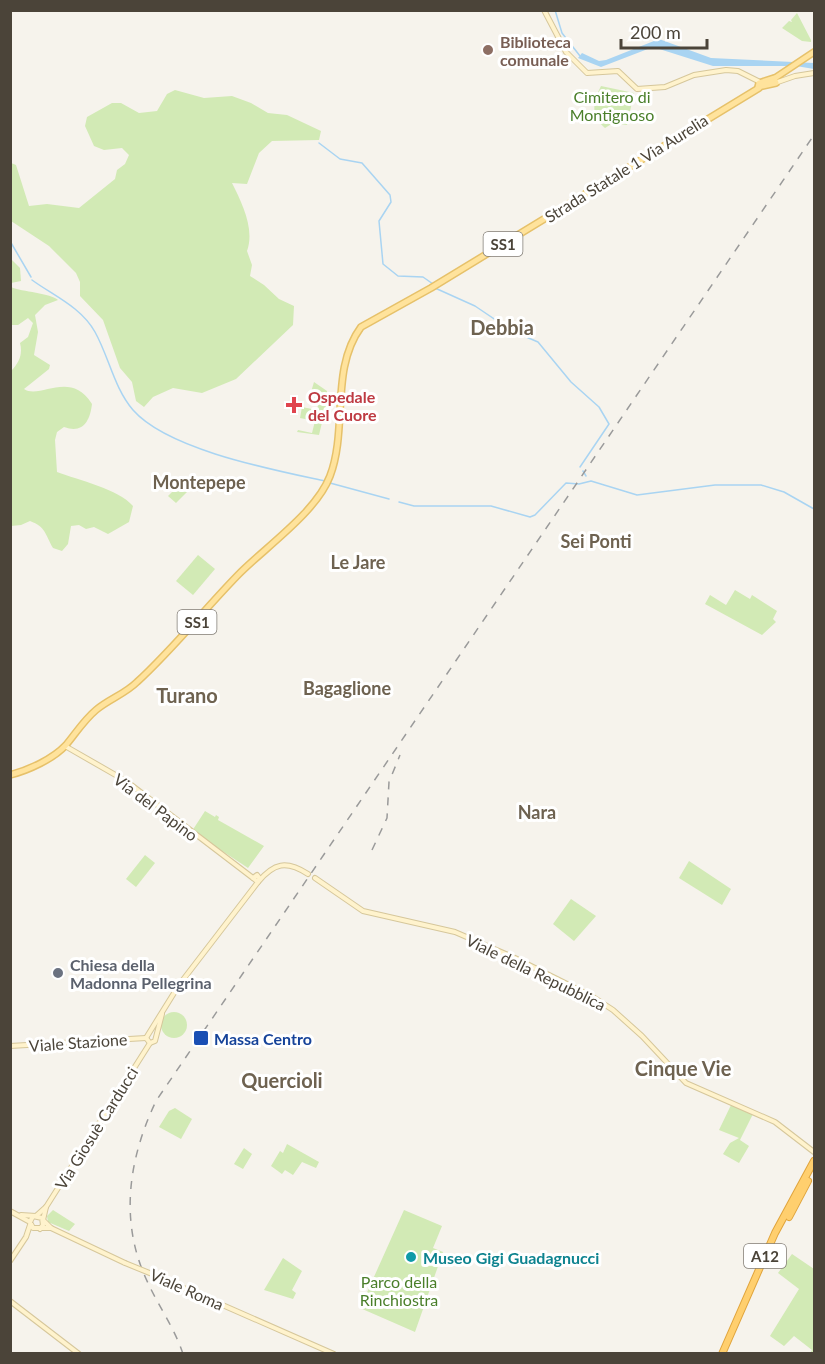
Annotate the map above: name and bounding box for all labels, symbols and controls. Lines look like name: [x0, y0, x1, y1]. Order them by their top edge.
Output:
scale bar: [621, 12, 706, 50]
text: 200 m: [630, 21, 681, 43]
place label: Biblioteca comunale: [500, 32, 571, 69]
marker: Biblioteca comunale: [481, 43, 495, 57]
park label: Cimitero di Montignoso: [570, 87, 654, 124]
street label: Strada Statale 1 Via Aurelia: [541, 110, 711, 226]
road number: SS1: [484, 232, 522, 256]
district label: Debbia: [470, 315, 534, 339]
place label: Ospedale del Cuore: [308, 387, 377, 424]
marker: Ospedale del Cuore: [285, 396, 303, 414]
district label: Montepepe: [152, 471, 246, 493]
district label: Sei Ponti: [560, 530, 632, 552]
district label: Le Jare: [331, 551, 386, 573]
road number: SS1: [178, 610, 216, 634]
district label: Bagaglione: [303, 677, 391, 699]
district label: Turano: [156, 683, 218, 707]
street label: Via del Papino: [110, 769, 202, 845]
district label: Nara: [518, 801, 556, 823]
street label: Viale della Repubblica: [463, 930, 609, 1014]
place label: Chiesa della Madonna Pellegrina: [70, 955, 212, 992]
marker: Chiesa della Madonna Pellegrina: [51, 966, 65, 980]
street label: Viale Stazione: [28, 1029, 128, 1055]
marker: Massa Centro: [192, 1029, 210, 1047]
place label: Massa Centro: [214, 1029, 312, 1048]
district label: Cinque Vie: [635, 1056, 732, 1080]
street label: Via Giosuè Carducci: [51, 1063, 141, 1193]
district label: Quercioli: [241, 1068, 323, 1092]
road number: A12: [744, 1244, 786, 1268]
place label: Museo Gigi Guadagnucci: [423, 1248, 599, 1267]
marker: Museo Gigi Guadagnucci: [404, 1250, 418, 1264]
street label: Viale Roma: [147, 1264, 227, 1314]
park label: Parco della Rinchiostra: [360, 1272, 438, 1309]

